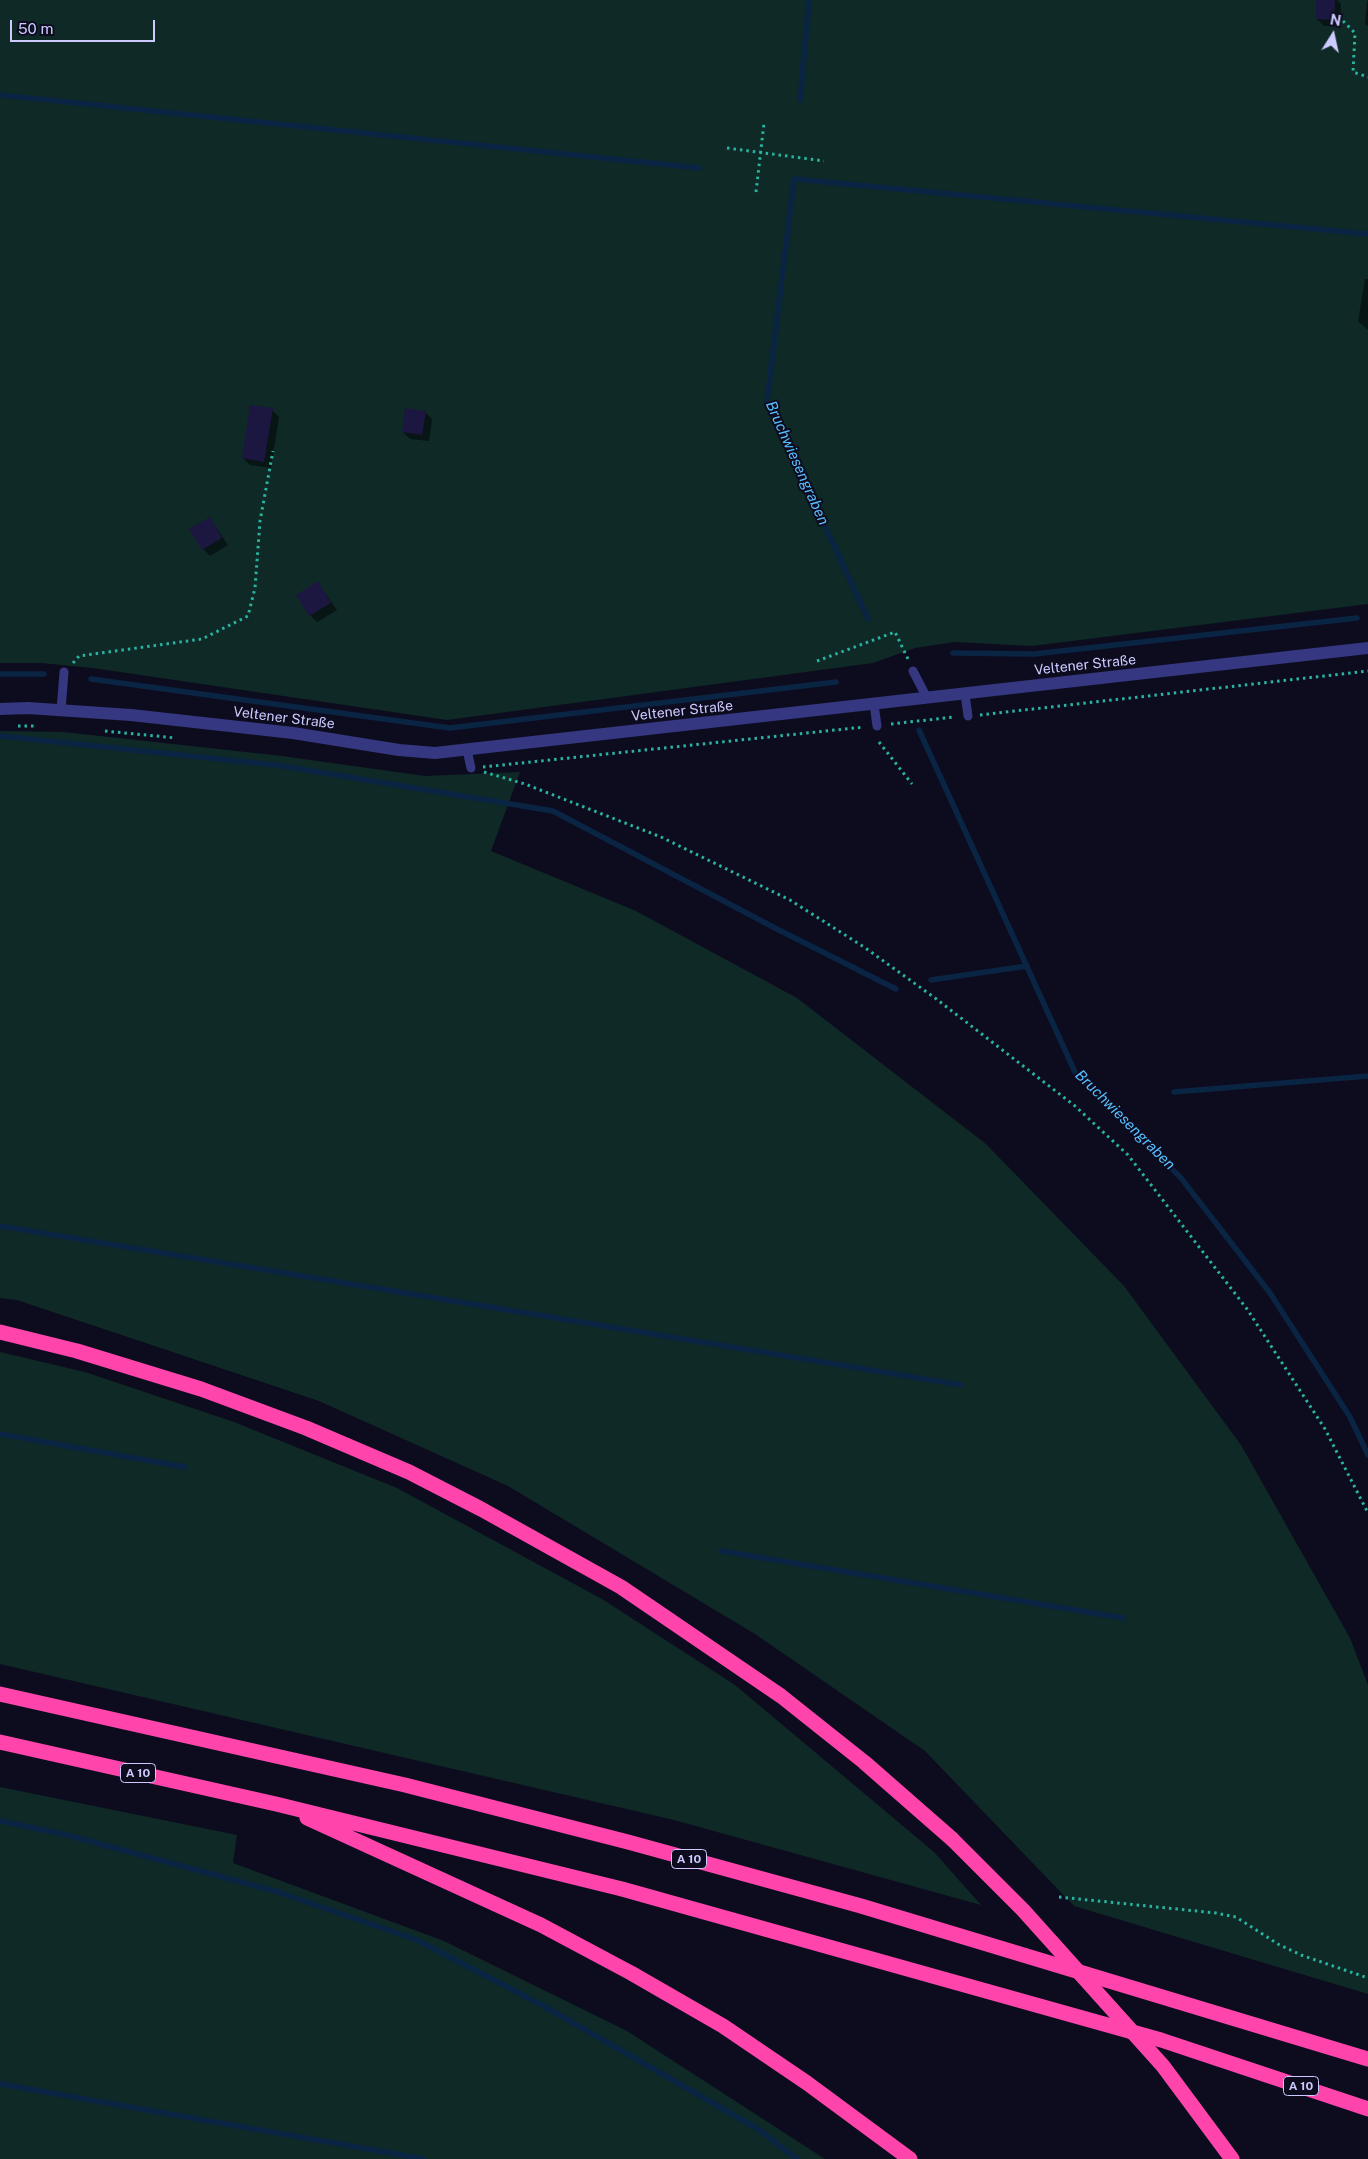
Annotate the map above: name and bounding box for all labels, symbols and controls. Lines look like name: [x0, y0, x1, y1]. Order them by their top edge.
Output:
scale bar: [12, 10, 158, 42]
north arrow: [1308, 10, 1358, 60]
text: N: [1329, 11, 1342, 29]
text: 50 m: [18, 20, 53, 37]
water label: Bruchwiesengraben: [762, 398, 832, 528]
street label: Veltener Straße: [1033, 651, 1137, 679]
street label: Veltener Straße: [630, 697, 734, 725]
street label: Veltener Straße: [232, 703, 336, 733]
water label: Bruchwiesengraben: [1071, 1066, 1179, 1174]
road number: A 10: [120, 1764, 156, 1782]
road number: A 10: [672, 1850, 706, 1868]
road number: A 10: [1284, 2076, 1318, 2096]

